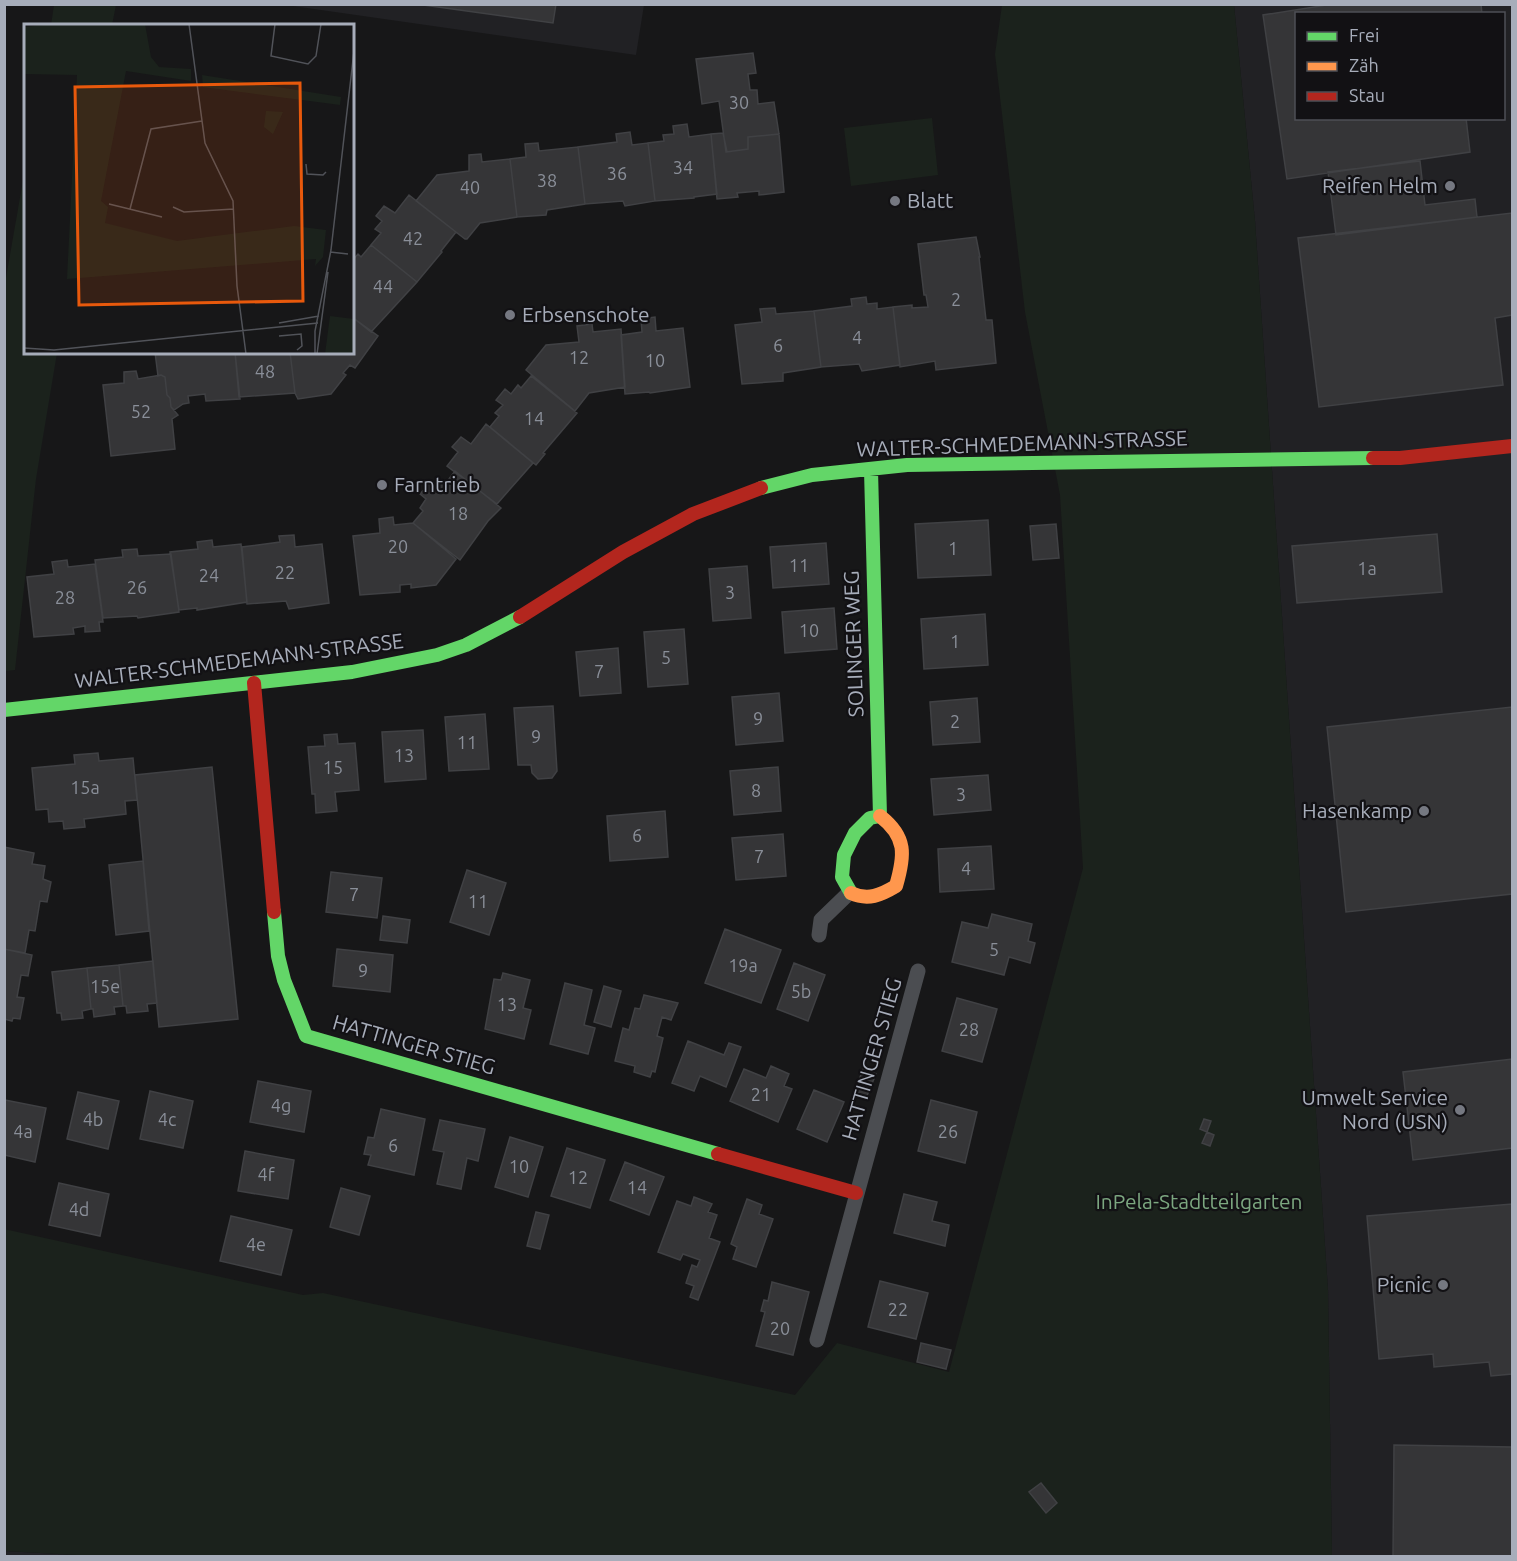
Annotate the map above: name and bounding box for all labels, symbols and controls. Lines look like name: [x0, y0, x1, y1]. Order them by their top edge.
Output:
legend: [1295, 12, 1505, 120]
inset map: [24, 24, 354, 354]
text: Frei: [1349, 25, 1379, 45]
text: Zäh: [1349, 55, 1379, 75]
text: Stau: [1349, 85, 1385, 105]
house number: 30: [729, 92, 749, 112]
house number: 34: [673, 157, 693, 177]
house number: 36: [607, 163, 627, 183]
house number: 38: [537, 170, 557, 190]
place label: Reifen Helm: [1322, 173, 1438, 197]
house number: 40: [460, 177, 480, 197]
marker: Reifen Helm: [1443, 179, 1457, 193]
place label: Blatt: [907, 188, 953, 212]
marker: Blatt: [888, 194, 902, 208]
house number: 42: [403, 228, 423, 248]
house number: 44: [373, 276, 393, 296]
house number: 2: [951, 289, 961, 309]
place label: Erbsenschote: [522, 302, 650, 326]
marker: Erbsenschote: [503, 308, 517, 322]
house number: 4: [852, 327, 862, 347]
house number: 6: [773, 335, 783, 355]
house number: 12: [569, 347, 589, 367]
house number: 10: [645, 350, 665, 370]
house number: 48: [255, 361, 275, 381]
house number: 52: [131, 401, 151, 421]
house number: 14: [524, 408, 544, 428]
street label: WALTER-SCHMEDEMANN-STRASSE: [856, 425, 1188, 461]
place label: Farntrieb: [394, 472, 480, 496]
marker: Farntrieb: [375, 478, 389, 492]
house number: 18: [448, 503, 468, 523]
house number: 20: [388, 536, 408, 556]
house number: 1: [948, 538, 958, 558]
house number: 11: [789, 555, 809, 575]
house number: 1a: [1357, 558, 1377, 578]
house number: 22: [275, 562, 295, 582]
house number: 24: [199, 565, 219, 585]
street label: SOLINGER WEG: [838, 570, 868, 718]
house number: 26: [127, 577, 147, 597]
house number: 3: [725, 582, 735, 602]
house number: 28: [55, 587, 75, 607]
house number: 10: [799, 620, 819, 640]
street label: WALTER-SCHMEDEMANN-STRASSE: [73, 628, 405, 692]
house number: 1: [950, 631, 960, 651]
house number: 5: [661, 647, 671, 667]
house number: 7: [594, 661, 604, 681]
house number: 9: [753, 708, 763, 728]
house number: 2: [950, 711, 960, 731]
house number: 9: [531, 726, 541, 746]
house number: 11: [457, 732, 477, 752]
house number: 13: [394, 745, 414, 765]
house number: 15: [323, 757, 343, 777]
house number: 15a: [70, 777, 100, 797]
house number: 8: [751, 780, 761, 800]
house number: 3: [956, 784, 966, 804]
place label: Hasenkamp: [1302, 798, 1412, 822]
marker: Hasenkamp: [1417, 804, 1431, 818]
house number: 6: [632, 825, 642, 845]
house number: 7: [754, 846, 764, 866]
house number: 4: [961, 858, 971, 878]
house number: 7: [349, 884, 359, 904]
house number: 11: [468, 891, 488, 911]
house number: 5: [989, 939, 999, 959]
house number: 19a: [728, 955, 758, 975]
house number: 9: [358, 960, 368, 980]
street label: HATTINGER STIEG: [836, 974, 906, 1143]
house number: 15e: [90, 976, 120, 996]
house number: 5b: [791, 981, 811, 1001]
house number: 13: [497, 994, 517, 1014]
street label: HATTINGER STIEG: [330, 1009, 499, 1079]
house number: 28: [959, 1019, 979, 1039]
house number: 21: [751, 1084, 771, 1104]
place label: Umwelt Service Nord (USN): [1301, 1085, 1448, 1133]
house number: 4g: [271, 1095, 291, 1115]
marker: Umwelt Service Nord (USN): [1453, 1103, 1467, 1117]
house number: 4b: [83, 1109, 103, 1129]
house number: 4c: [158, 1109, 176, 1129]
house number: 4a: [13, 1121, 33, 1141]
house number: 26: [938, 1121, 958, 1141]
house number: 6: [388, 1135, 398, 1155]
house number: 10: [509, 1156, 529, 1176]
house number: 4f: [257, 1164, 275, 1184]
house number: 12: [568, 1167, 588, 1187]
house number: 14: [627, 1177, 647, 1197]
park label: InPela-Stadtteilgarten: [1095, 1189, 1303, 1213]
house number: 4d: [69, 1199, 89, 1219]
house number: 4e: [246, 1234, 266, 1254]
place label: Picnic: [1377, 1272, 1431, 1296]
marker: Picnic: [1436, 1278, 1450, 1292]
house number: 22: [888, 1299, 908, 1319]
house number: 20: [770, 1318, 790, 1338]

